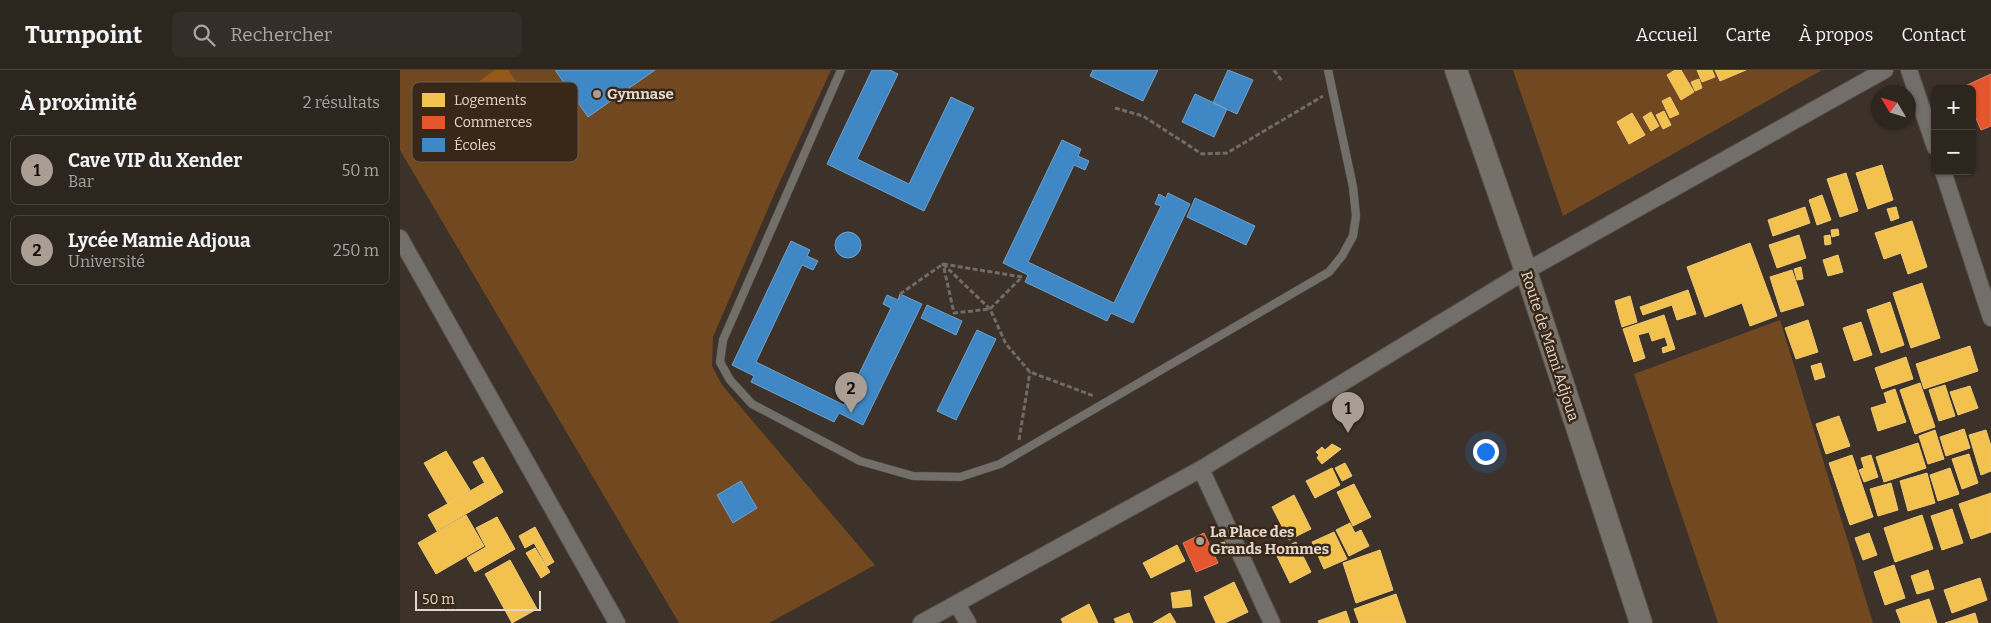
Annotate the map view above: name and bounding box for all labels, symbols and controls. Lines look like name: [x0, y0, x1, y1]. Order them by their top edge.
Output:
search box: [172, 12, 522, 57]
text: Turnpoint: [25, 21, 142, 49]
icon: search: [190, 21, 218, 49]
text: Rechercher: [230, 23, 332, 46]
text: Accueil: [1636, 24, 1698, 46]
text: Carte: [1726, 24, 1771, 46]
text: À propos: [1799, 24, 1873, 46]
text: Contact: [1901, 24, 1966, 46]
legend: [412, 82, 578, 162]
place label: Gymnase: [607, 85, 674, 103]
north arrow: [1871, 85, 1916, 130]
map controls: [1931, 85, 1976, 175]
button: +: [1931, 85, 1976, 130]
marker: Gymnase: [591, 88, 603, 100]
text: À proximité: [20, 90, 137, 116]
text: Logements: [454, 92, 526, 109]
text: 2 résultats: [303, 93, 380, 112]
text: Commerces: [454, 114, 532, 131]
button: −: [1931, 130, 1976, 175]
text: Écoles: [454, 136, 496, 154]
text: Cave VIP du Xender: [68, 149, 242, 172]
text: 1: [34, 161, 40, 180]
text: 50 m: [342, 161, 379, 180]
text: Bar: [68, 172, 94, 191]
text: Lycée Mamie Adjoua: [68, 229, 251, 252]
text: 2: [32, 241, 42, 260]
text: 250 m: [333, 241, 379, 260]
text: Université: [68, 252, 145, 271]
street label: Route de Mami Adjoua: [1517, 269, 1583, 423]
pin: 2: [835, 372, 867, 413]
pin: 1: [1332, 392, 1364, 433]
your location: [1473, 439, 1499, 465]
place label: La Place des Grands Hommes: [1210, 523, 1329, 558]
marker: La Place des Grands Hommes: [1194, 535, 1206, 547]
scale bar: [415, 588, 541, 611]
text: 50 m: [422, 591, 455, 608]

